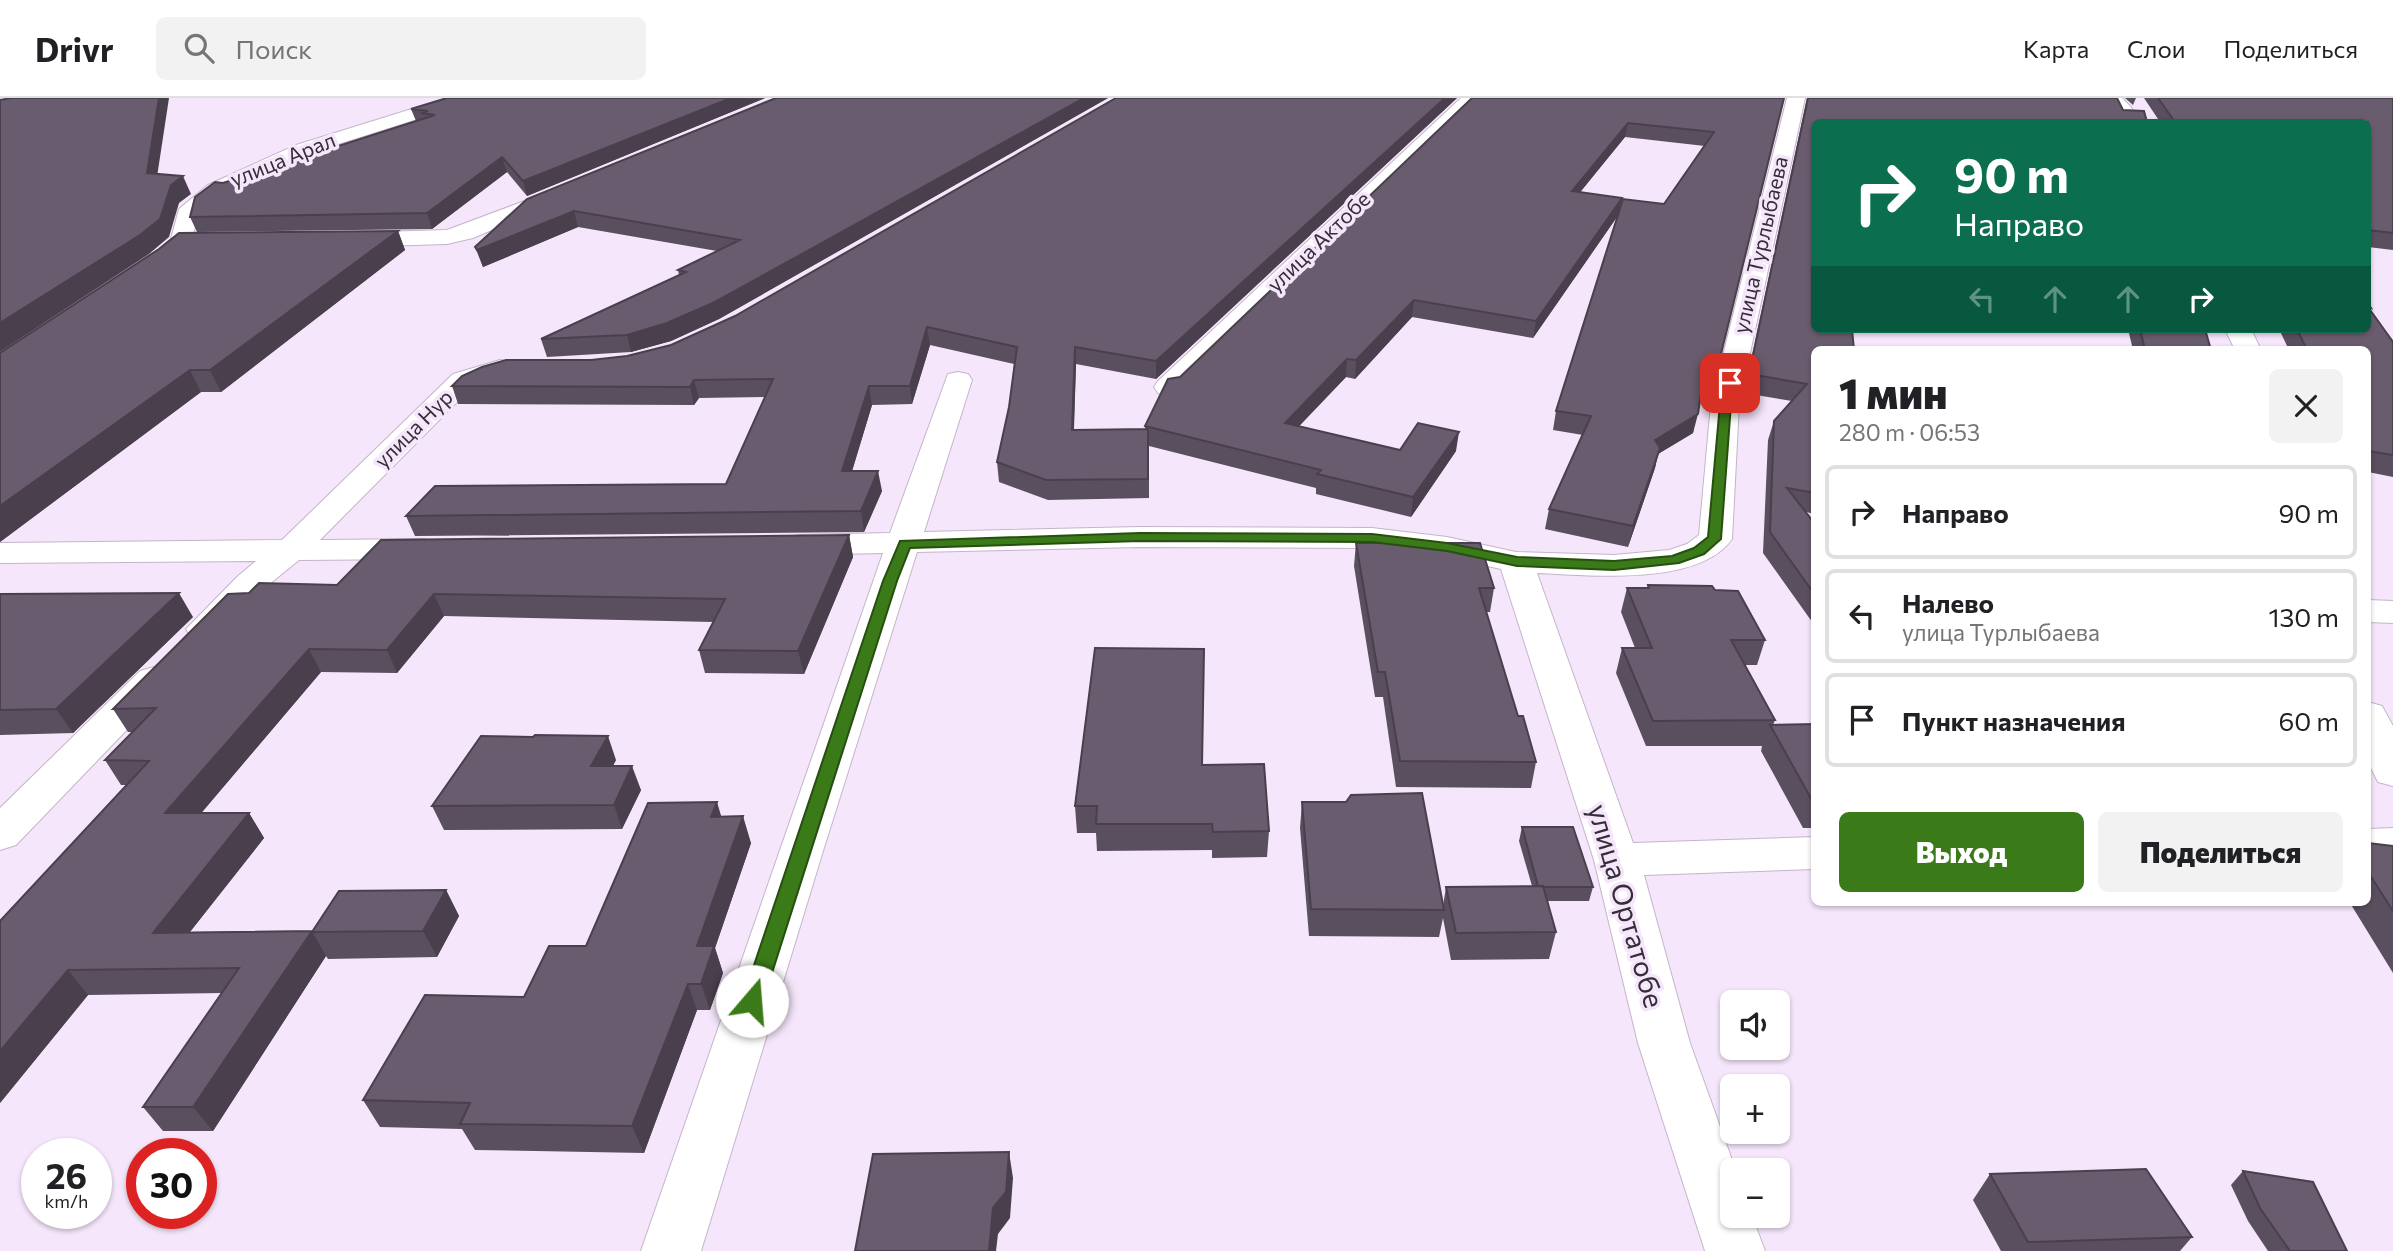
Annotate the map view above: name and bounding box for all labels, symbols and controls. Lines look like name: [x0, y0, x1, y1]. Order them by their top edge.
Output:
search box: [156, 17, 646, 80]
text: Drivr: [35, 28, 114, 69]
icon: search: [180, 29, 218, 67]
text: Поиск: [236, 33, 312, 64]
text: Карта: [2023, 34, 2089, 63]
text: Слои: [2127, 34, 2185, 63]
text: Поделиться: [2223, 34, 2358, 63]
street label: улица Арал: [226, 126, 339, 191]
text: 90 m: [1954, 143, 2069, 203]
icon: right: [1839, 147, 1930, 238]
street label: улица Турлыбаева: [1727, 154, 1792, 336]
street label: улица Актобе: [1261, 186, 1375, 296]
text: Направо: [1954, 203, 2084, 243]
icon: left: [1963, 280, 2001, 318]
icon: ahead: [2036, 280, 2074, 318]
icon: ahead: [2109, 280, 2147, 318]
icon: right: [2182, 280, 2220, 318]
pin: [1700, 353, 1760, 413]
icon: arrive: [1711, 364, 1749, 402]
text: 1 мин: [1839, 366, 1948, 418]
button: close: [2269, 369, 2343, 443]
street label: улица Нур: [369, 384, 457, 472]
text: 280 m · 06:53: [1839, 418, 1980, 446]
icon: right: [1843, 493, 1881, 531]
text: Направо: [1902, 497, 2009, 528]
text: 90 m: [2279, 497, 2339, 528]
text: Налево: [1902, 587, 1994, 618]
icon: left: [1843, 597, 1881, 635]
text: 130 m: [2268, 601, 2339, 632]
text: улица Турлыбаева: [1902, 618, 2100, 646]
icon: arrive: [1843, 701, 1881, 739]
text: Пункт назначения: [1902, 705, 2126, 736]
text: 60 m: [2279, 705, 2339, 736]
street label: улица Ортатобе: [1582, 800, 1672, 1011]
button: Выход: [1839, 812, 2084, 892]
button: Поделиться: [2098, 812, 2343, 892]
position arrow: [715, 964, 789, 1038]
map controls: [1720, 990, 1790, 1228]
button: sound: [1720, 990, 1790, 1060]
button: +: [1720, 1074, 1790, 1144]
speed limit sign: 30: [126, 1138, 217, 1229]
text: 26: [46, 1153, 87, 1196]
button: −: [1720, 1158, 1790, 1228]
text: km/h: [45, 1190, 88, 1212]

